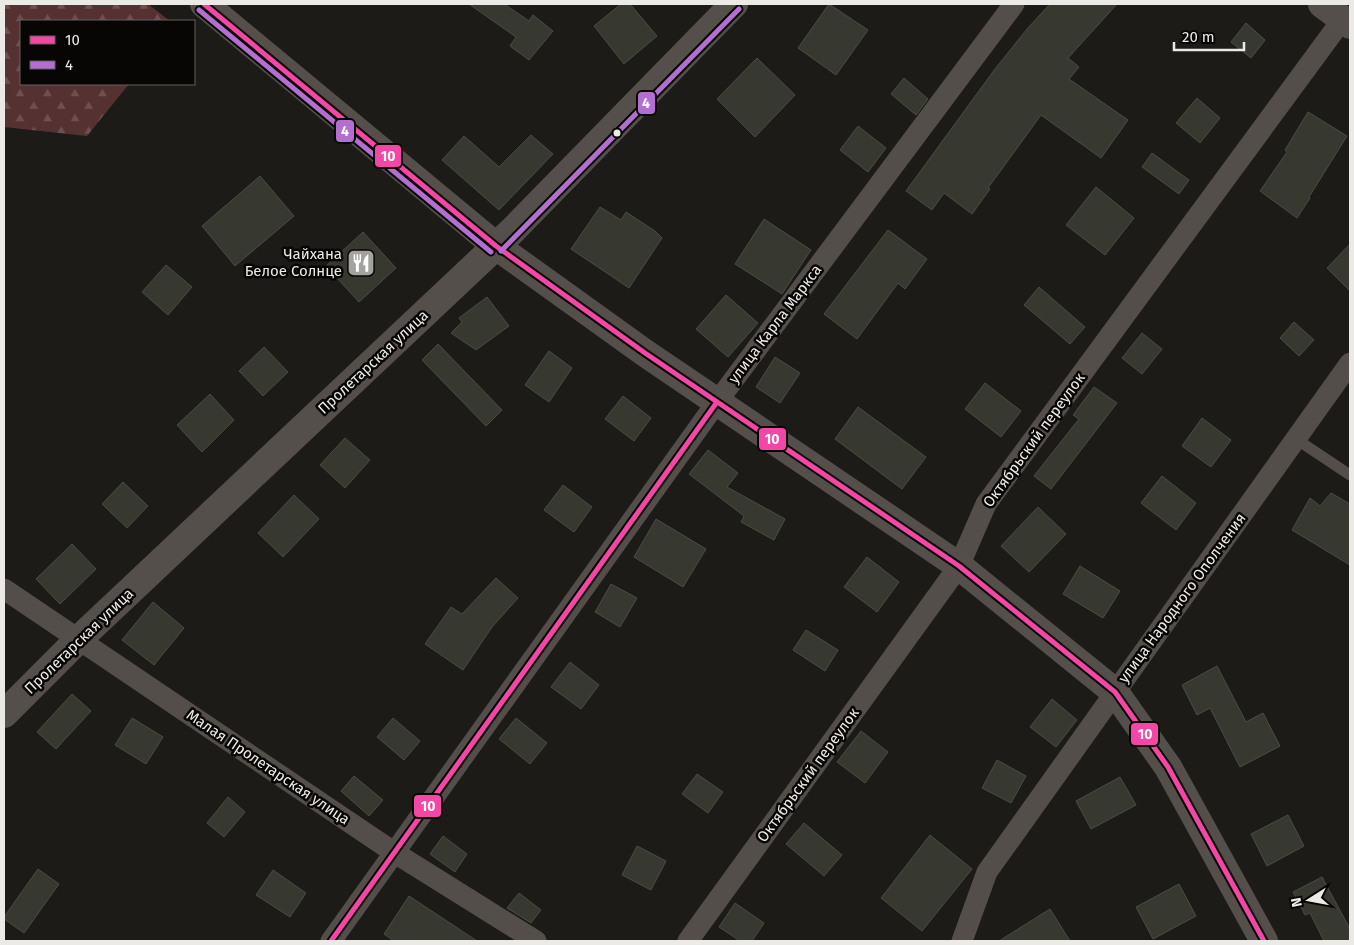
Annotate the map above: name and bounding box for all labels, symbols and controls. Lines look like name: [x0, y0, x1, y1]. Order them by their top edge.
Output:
legend: [20, 20, 195, 85]
scale bar: [1174, 20, 1244, 52]
text: 20 m: [1182, 28, 1215, 46]
text: 10: [65, 31, 80, 49]
text: 4: [65, 56, 73, 74]
line badge: 4: [637, 91, 656, 115]
text: 4: [642, 95, 650, 112]
line badge: 4: [335, 119, 355, 143]
text: 4: [341, 123, 349, 140]
unlabelled marker: [612, 128, 622, 138]
line badge: 10: [374, 144, 402, 168]
text: 10: [381, 148, 395, 165]
place label: Чайхана Белое Солнце: [245, 245, 342, 280]
restaurant icon: Чайхана Белое Солнце: [346, 248, 376, 278]
street label: улица Карла Маркса: [725, 261, 825, 387]
street label: Пролетарская улица: [314, 306, 432, 418]
street label: Октябрьский переулок: [979, 369, 1089, 511]
line badge: 10: [758, 427, 787, 451]
text: 10: [765, 431, 779, 448]
street label: улица Народного Ополчения: [1114, 510, 1250, 686]
street label: Пролетарская улица: [21, 584, 137, 698]
street label: Октябрьский переулок: [753, 704, 863, 846]
street label: Малая Пролетарская улица: [183, 706, 353, 828]
line badge: 10: [1130, 722, 1159, 746]
text: 10: [1138, 726, 1152, 743]
line badge: 10: [413, 794, 442, 818]
text: 10: [421, 798, 435, 815]
north arrow: [1284, 875, 1334, 925]
text: N: [1287, 896, 1306, 909]

